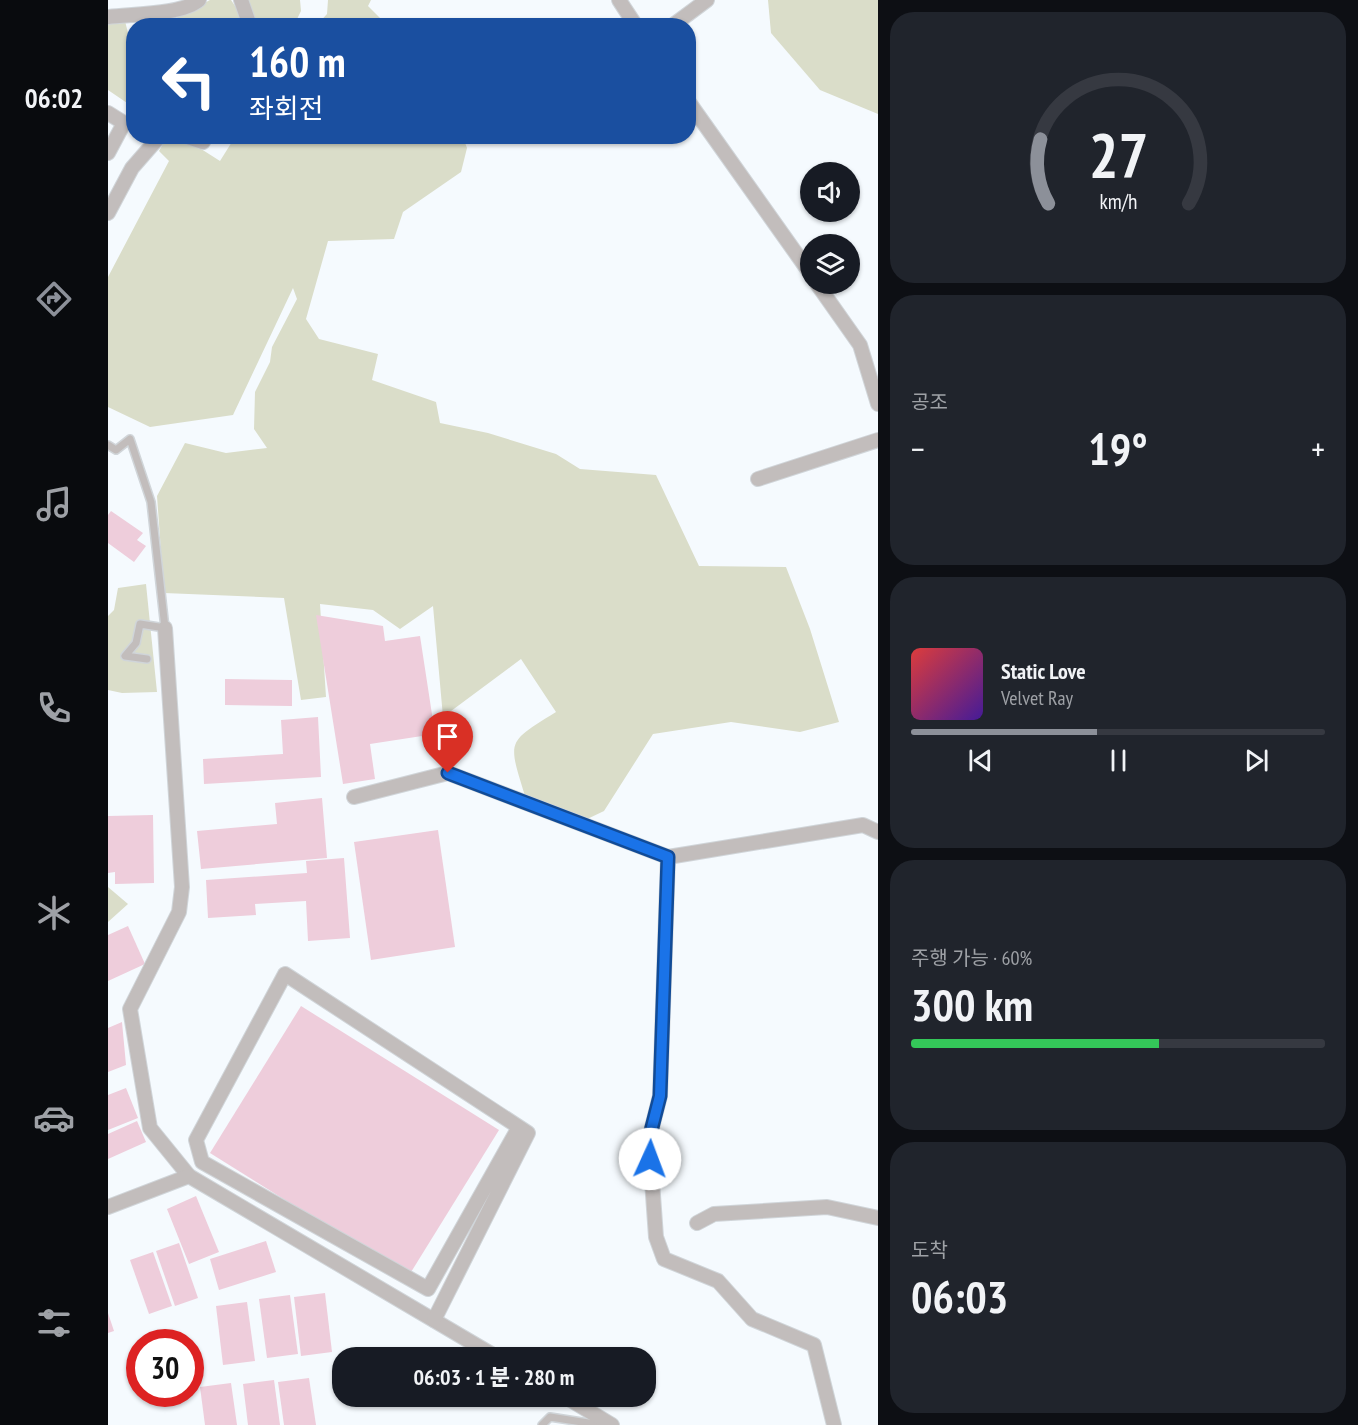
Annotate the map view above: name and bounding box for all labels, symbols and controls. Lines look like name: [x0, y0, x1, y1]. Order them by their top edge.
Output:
text: 160 m: [249, 34, 346, 89]
icon: left: [150, 42, 228, 120]
text: 06:02: [25, 81, 83, 115]
text: 좌회전: [249, 91, 324, 125]
text: 27: [1088, 114, 1148, 195]
map controls: [800, 162, 860, 294]
button: sound: [800, 162, 860, 222]
text: km/h: [1099, 188, 1137, 216]
button: layers: [800, 234, 860, 294]
icon: directions: [33, 278, 75, 320]
text: 공조: [911, 389, 948, 415]
text: 19°: [1088, 419, 1148, 477]
text: −: [911, 427, 925, 470]
text: +: [1311, 427, 1325, 470]
icon: music: [33, 483, 75, 525]
text: Static Love: [1001, 657, 1086, 685]
text: Velvet Ray: [1001, 685, 1073, 711]
icon: phone: [33, 687, 75, 729]
pin: [422, 711, 473, 773]
icon: arrive: [431, 720, 464, 753]
icon: previous: [964, 744, 997, 777]
icon: pause: [1102, 744, 1135, 777]
icon: next: [1240, 744, 1273, 777]
icon: climate: [33, 892, 75, 934]
text: 주행 가능 · 60%: [911, 945, 1032, 971]
text: 300 km: [911, 975, 1033, 1033]
icon: car: [33, 1097, 75, 1139]
position arrow: [618, 1127, 682, 1191]
text: 도착: [911, 1237, 948, 1263]
text: 06:03: [911, 1267, 1008, 1325]
icon: filters: [33, 1302, 75, 1344]
speed limit sign: 30: [126, 1329, 204, 1407]
text: 06:03 · 1 분 · 280 m: [414, 1363, 574, 1391]

